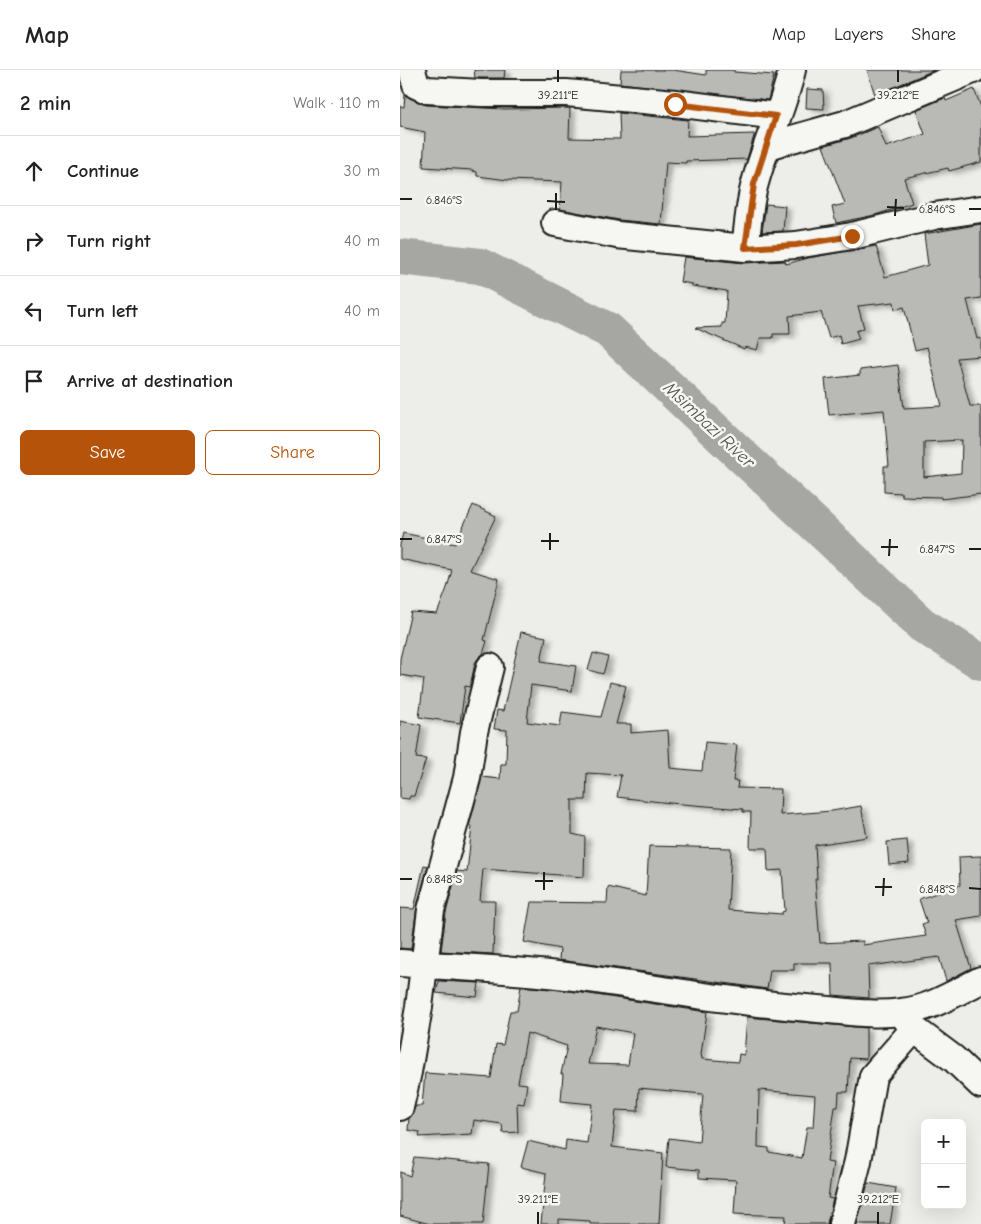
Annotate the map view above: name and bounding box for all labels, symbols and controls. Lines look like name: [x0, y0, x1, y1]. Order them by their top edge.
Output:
text: Map: [25, 21, 69, 49]
text: Map: [772, 24, 806, 45]
text: Layers: [834, 24, 883, 45]
text: Share: [911, 24, 956, 45]
text: 39.211°E: [538, 88, 578, 102]
text: 39.212°E: [877, 88, 919, 102]
text: 2 min: [20, 91, 71, 115]
route start: [664, 93, 687, 116]
text: Walk · 110 m: [293, 94, 380, 112]
icon: ahead: [20, 157, 48, 185]
text: Continue: [67, 160, 139, 182]
text: 30 m: [344, 162, 380, 180]
text: 6.846°S: [426, 193, 463, 207]
text: 6.846°S: [919, 202, 956, 216]
route end: [841, 225, 864, 248]
icon: right: [20, 227, 48, 255]
text: Turn right: [67, 230, 151, 252]
text: 40 m: [344, 232, 380, 250]
icon: left: [20, 297, 48, 325]
text: Turn left: [67, 300, 138, 322]
text: 40 m: [344, 302, 380, 320]
icon: arrive: [20, 367, 48, 395]
text: Arrive at destination: [67, 370, 233, 392]
water label: Msimbazi River: [658, 377, 759, 473]
button: Save: [20, 430, 195, 475]
button: Share: [205, 430, 380, 475]
text: 6.847°S: [426, 532, 462, 546]
text: 6.847°S: [919, 542, 955, 556]
text: 6.848°S: [426, 872, 462, 886]
text: 6.848°S: [919, 882, 955, 896]
map controls: [921, 1119, 966, 1209]
button: +: [921, 1119, 966, 1164]
button: −: [921, 1164, 966, 1209]
text: 39.211°E: [518, 1192, 558, 1206]
text: 39.212°E: [857, 1192, 899, 1206]

